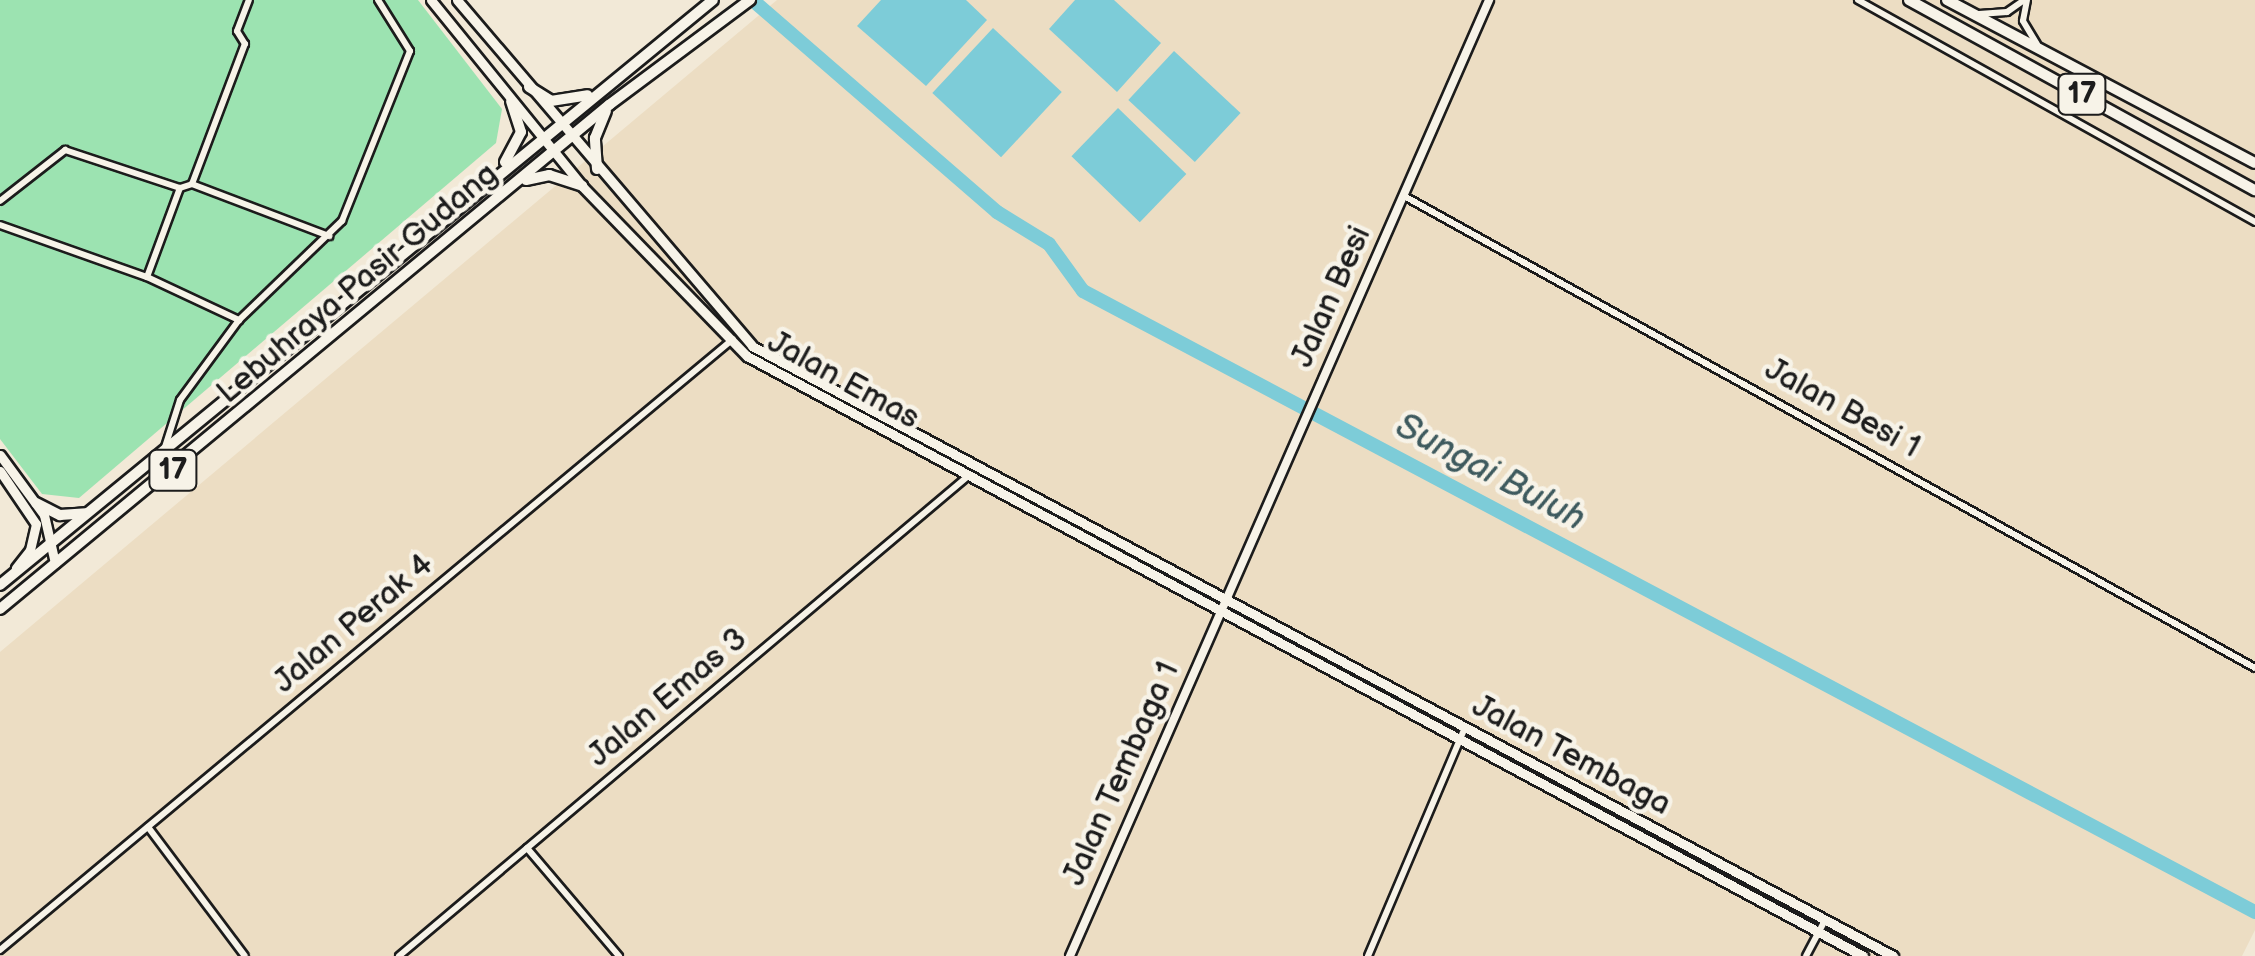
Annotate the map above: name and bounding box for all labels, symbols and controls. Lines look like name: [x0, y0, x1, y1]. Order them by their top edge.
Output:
road number: 17: [2057, 69, 2107, 119]
street label: Lebuhraya Pasir Gudang: [210, 155, 506, 413]
street label: Jalan Besi: [1284, 221, 1380, 373]
street label: Jalan Emas: [760, 324, 926, 438]
street label: Jalan Besi 1: [1758, 351, 1926, 467]
water label: Sungai Buluh: [1388, 406, 1592, 540]
road number: 17: [148, 445, 198, 495]
street label: Jalan Perak 4: [266, 546, 442, 702]
street label: Jalan Emas 3: [581, 620, 755, 776]
street label: Jalan Tembaga 1: [1055, 656, 1189, 892]
street label: Jalan Tembaga: [1465, 687, 1677, 825]

